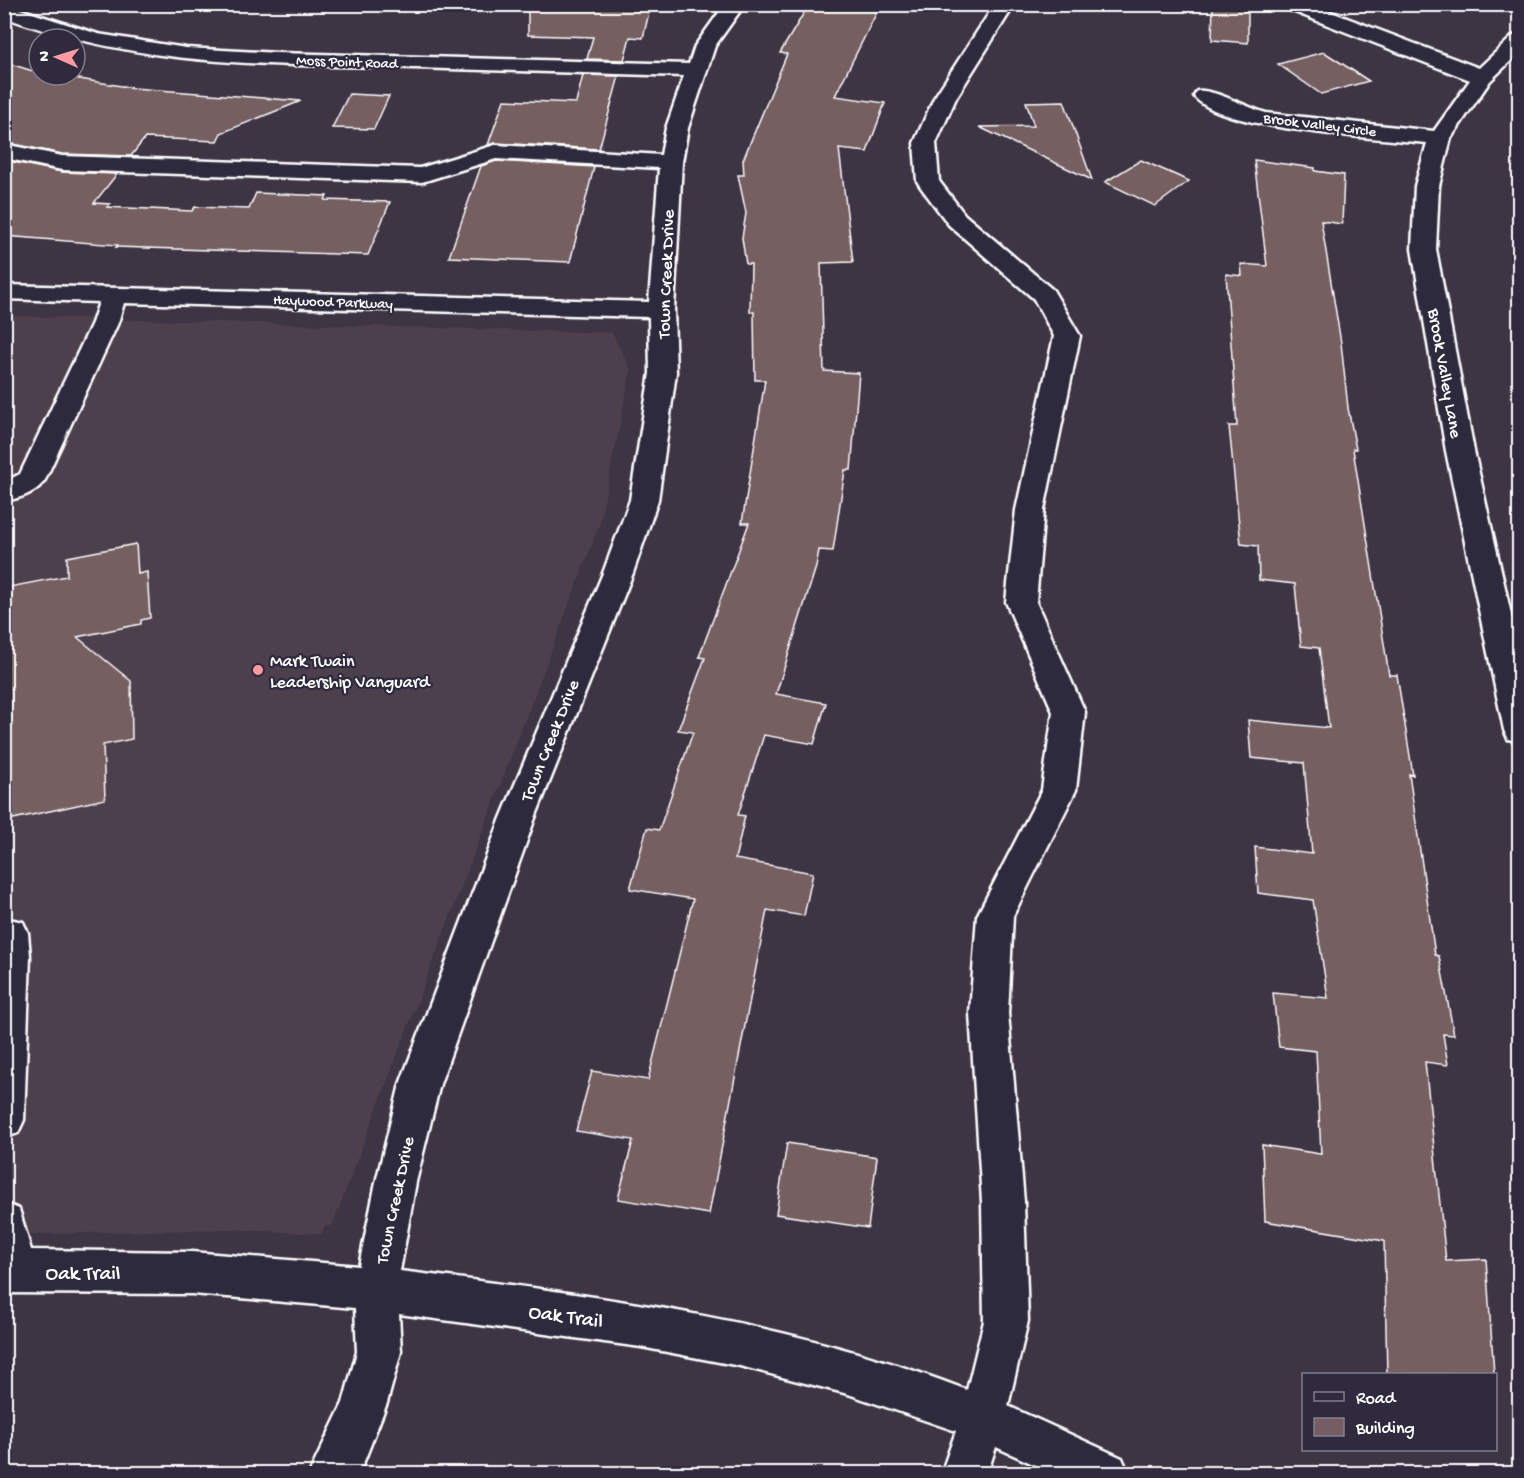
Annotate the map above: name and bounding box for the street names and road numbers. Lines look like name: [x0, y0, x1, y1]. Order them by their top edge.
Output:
street label: Moss Point Road: [296, 52, 399, 74]
street label: Brook Valley Circle: [1261, 110, 1377, 142]
street label: Town Creek Drive: [655, 208, 680, 340]
street label: Haywood Parkway: [273, 292, 394, 314]
street label: Brook Valley Lane: [1422, 306, 1465, 441]
street label: Town Creek Drive: [517, 676, 586, 806]
street label: Town Creek Drive: [373, 1134, 420, 1267]
street label: Oak Trail: [46, 1263, 121, 1288]
street label: Oak Trail: [527, 1301, 604, 1336]

